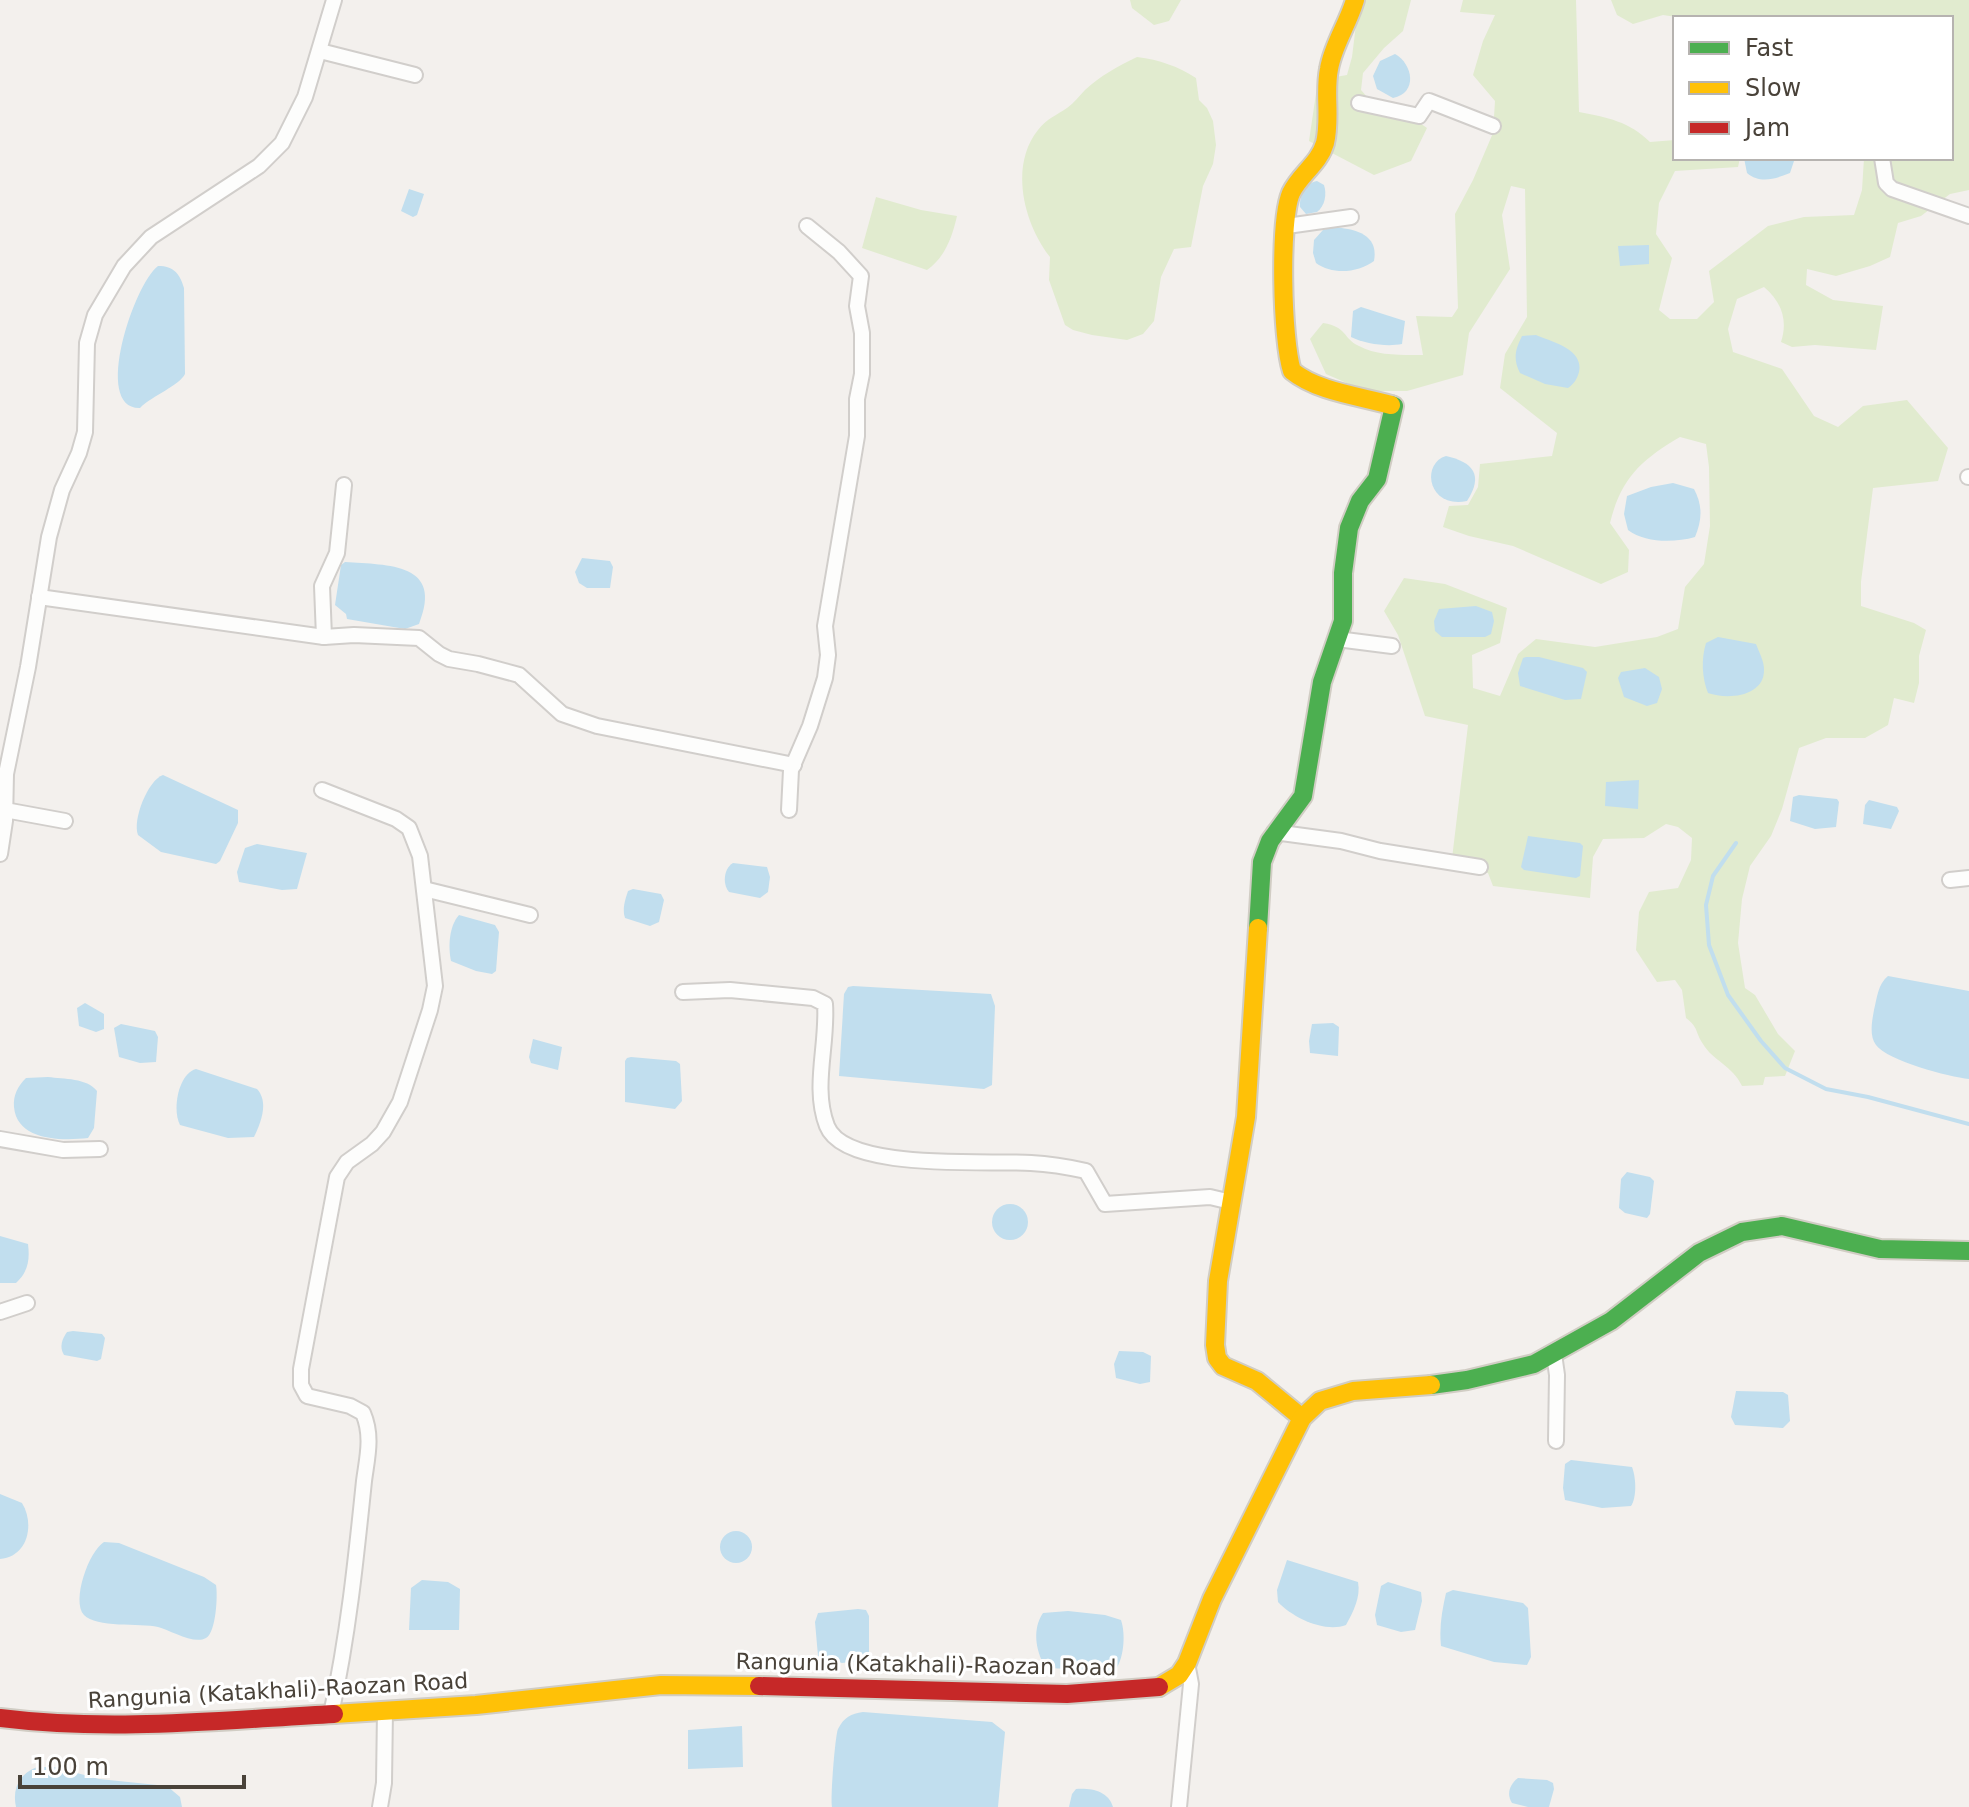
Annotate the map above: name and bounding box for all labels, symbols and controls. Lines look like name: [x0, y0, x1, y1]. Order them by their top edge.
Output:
legend: [1673, 16, 1953, 160]
text: Fast: [1745, 34, 1793, 62]
text: Slow: [1745, 74, 1801, 102]
text: Jam: [1743, 114, 1790, 142]
street label: Rangunia (Katakhali)-Raozan Road: [735, 1649, 1117, 1680]
street label: Rangunia (Katakhali)-Raozan Road: [87, 1668, 469, 1713]
scale bar: [20, 1739, 244, 1789]
text: 100 m: [32, 1753, 109, 1781]

